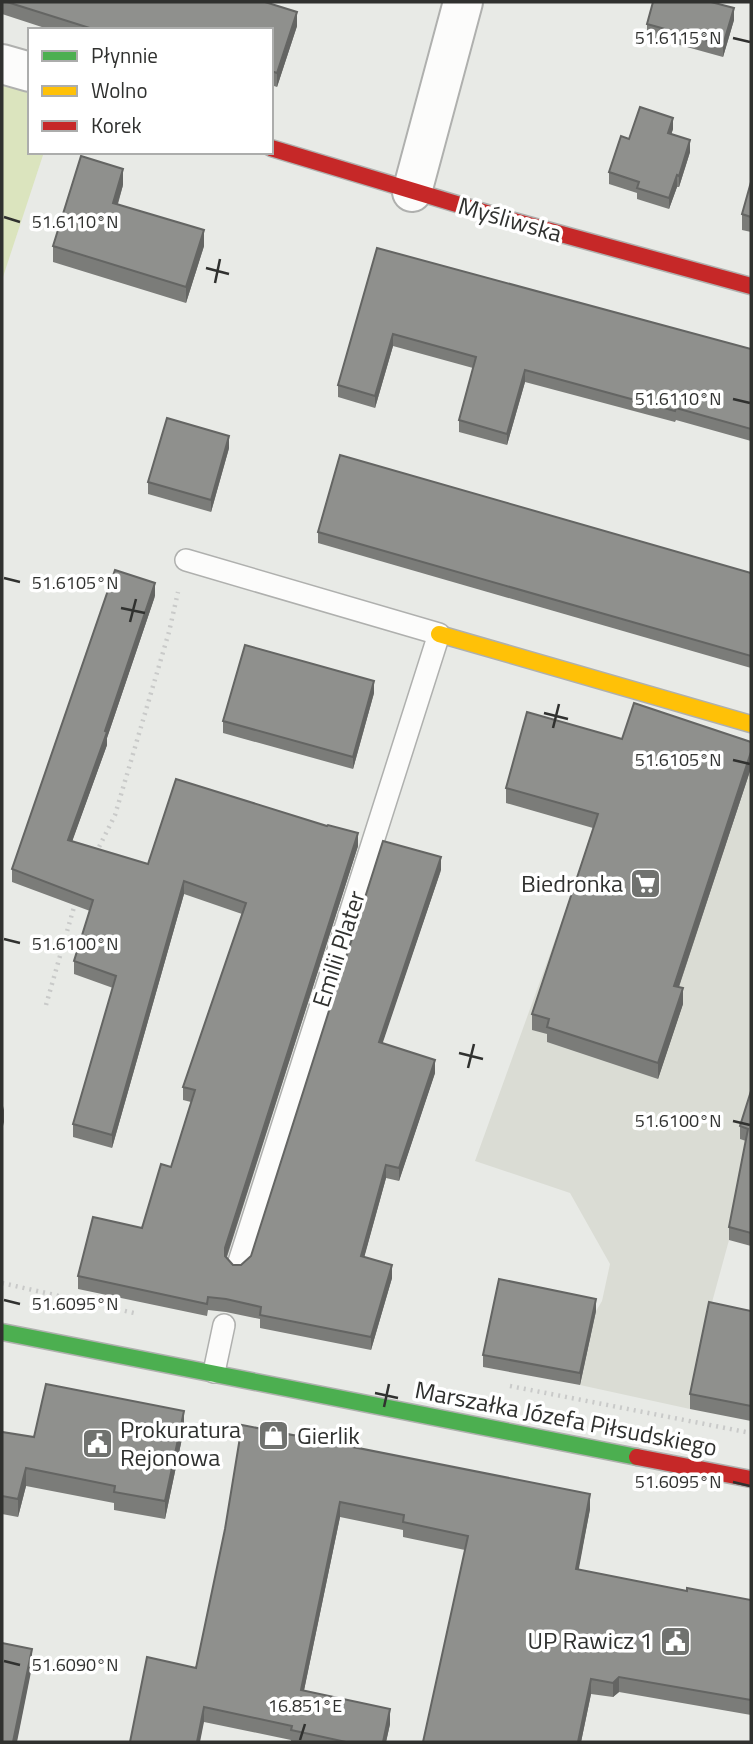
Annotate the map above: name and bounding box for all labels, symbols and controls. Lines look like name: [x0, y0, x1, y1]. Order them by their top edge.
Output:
text: 51.6115°N: [635, 24, 721, 51]
legend: [28, 28, 273, 154]
text: Płynnie: [91, 39, 158, 71]
text: Wolno: [91, 74, 148, 106]
text: Korek: [91, 109, 141, 141]
street label: Myśliwska: [454, 187, 566, 251]
text: 51.6110°N: [32, 208, 118, 235]
text: 51.6110°N: [635, 385, 721, 412]
text: 51.6105°N: [32, 569, 118, 596]
text: 51.6105°N: [635, 746, 721, 773]
place label: Biedronka: [521, 865, 623, 901]
supermarket icon: Biedronka: [629, 867, 663, 901]
street label: Emilii Plater: [302, 886, 374, 1012]
text: 51.6100°N: [32, 930, 118, 957]
text: 51.6100°N: [635, 1107, 721, 1134]
text: 51.6095°N: [32, 1290, 118, 1317]
street label: Marszałka Józefa Piłsudskiego: [412, 1371, 720, 1465]
place label: Prokuratura Rejonowa: [120, 1411, 241, 1475]
place label: Gierlik: [297, 1417, 360, 1453]
shop icon: Gierlik: [257, 1419, 291, 1453]
public building icon: Prokuratura Rejonowa: [80, 1427, 114, 1461]
text: 51.6095°N: [635, 1468, 721, 1495]
place label: UP Rawicz 1: [528, 1622, 653, 1658]
public building icon: UP Rawicz 1: [659, 1624, 693, 1658]
text: 51.6090°N: [32, 1651, 118, 1678]
text: 16.851°E: [268, 1692, 342, 1719]

